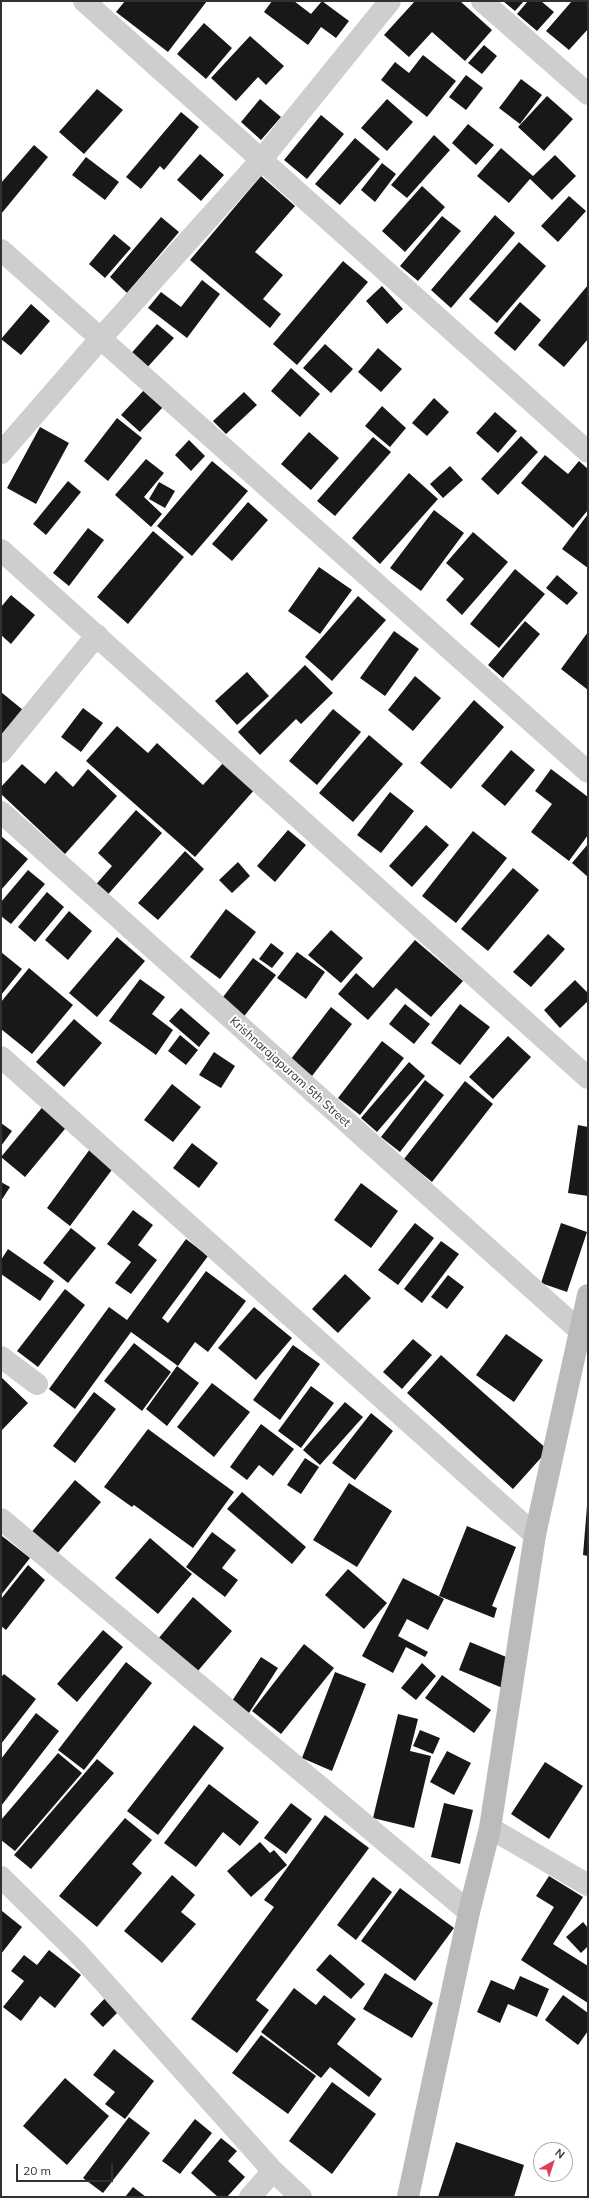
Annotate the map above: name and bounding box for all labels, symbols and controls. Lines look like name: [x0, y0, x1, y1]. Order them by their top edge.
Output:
street label: Krishnarajapuram 5th Street: [227, 1014, 353, 1130]
north arrow: [533, 2142, 573, 2182]
text: N: [552, 2145, 568, 2162]
scale bar: [18, 2156, 115, 2182]
text: 20 m: [23, 2163, 51, 2178]

